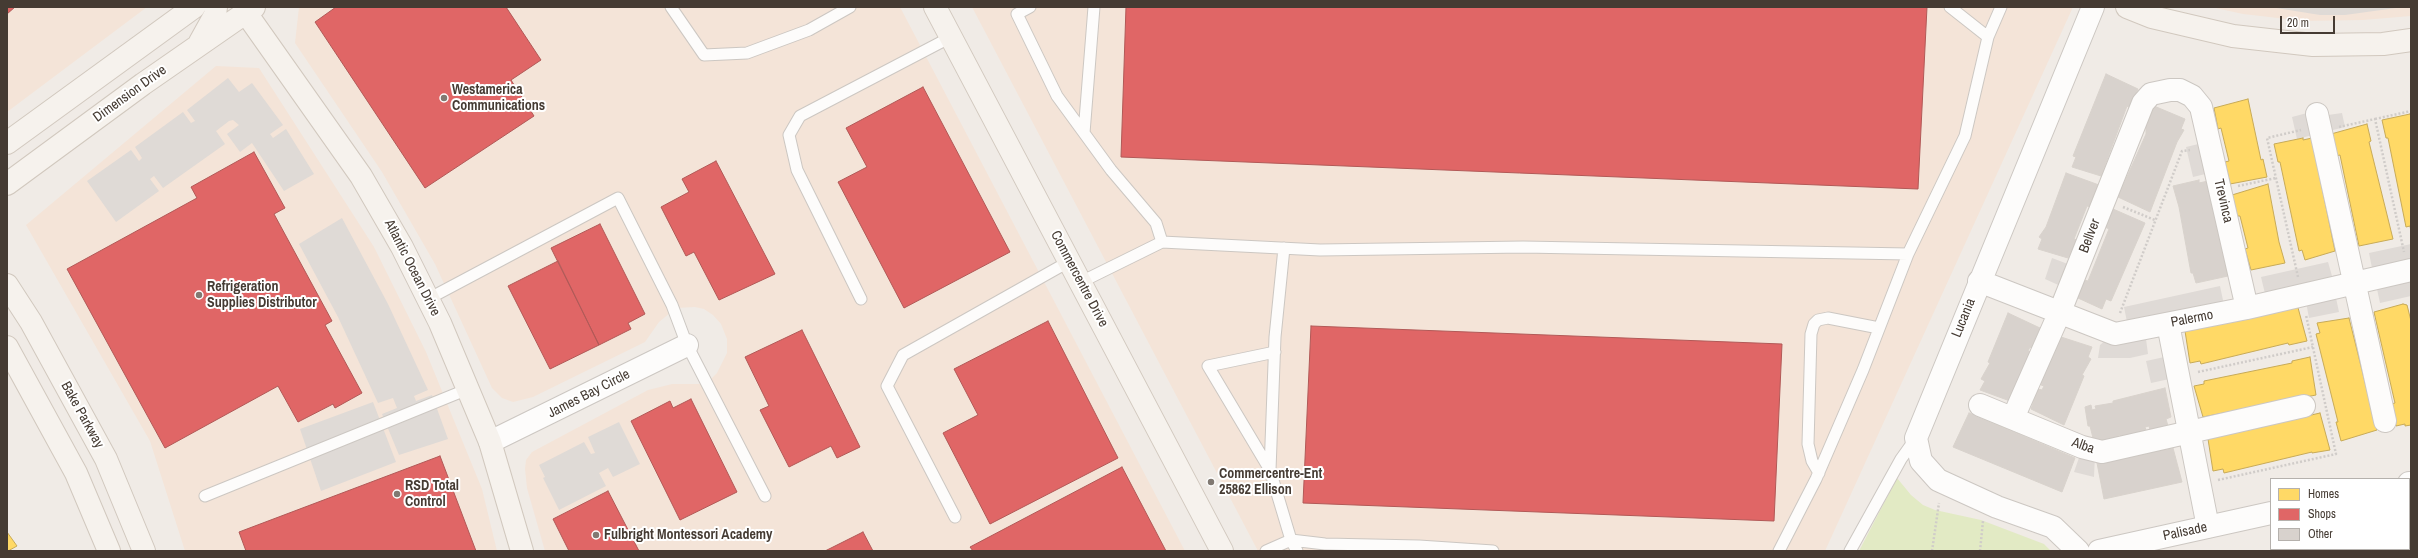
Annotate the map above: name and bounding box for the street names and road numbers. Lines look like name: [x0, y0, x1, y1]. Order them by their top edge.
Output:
street label: Dimension Drive: [90, 62, 170, 126]
street label: Trevinca: [2210, 178, 2236, 224]
street label: Atlantic Ocean Drive: [380, 217, 444, 319]
street label: Bellver: [2076, 217, 2104, 255]
street label: Commercentre Drive: [1047, 228, 1111, 330]
street label: Lucania: [1949, 296, 1979, 340]
street label: Palermo: [2169, 307, 2215, 331]
street label: James Bay Circle: [545, 366, 633, 422]
street label: Bake Parkway: [57, 379, 107, 451]
street label: Alba: [2069, 434, 2097, 458]
street label: Palisade: [2161, 519, 2209, 545]

